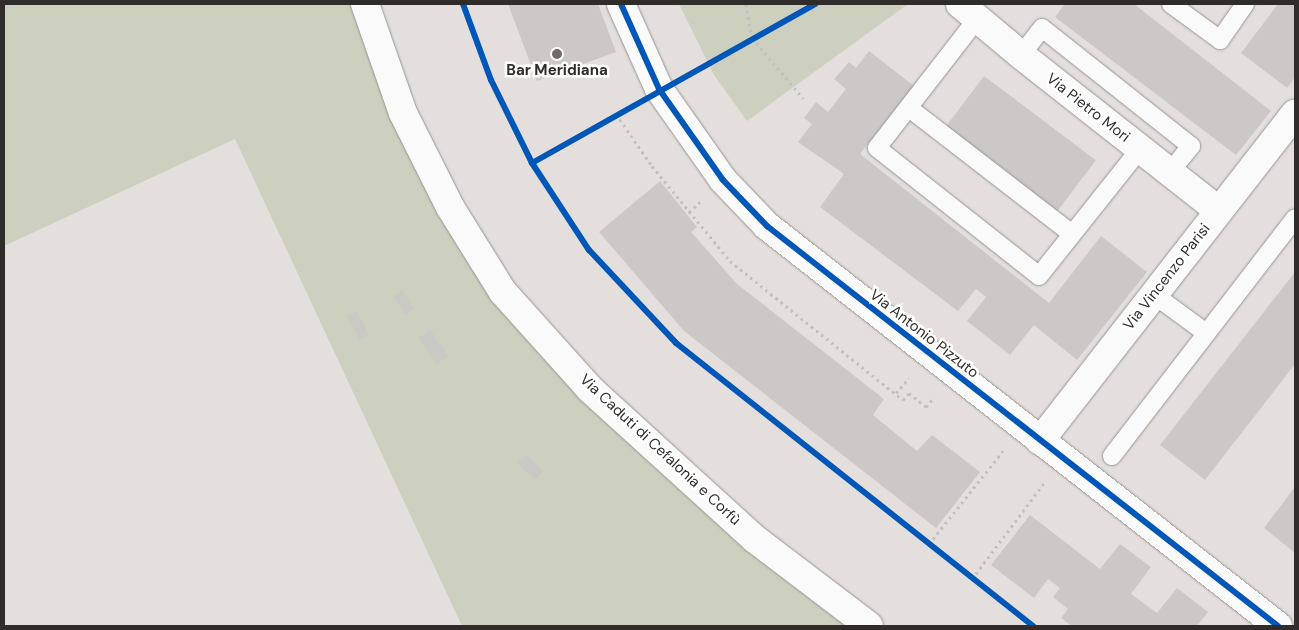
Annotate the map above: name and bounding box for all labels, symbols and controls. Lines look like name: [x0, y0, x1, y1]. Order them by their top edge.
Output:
marker: Bar Meridiana: [551, 48, 563, 60]
place label: Bar Meridiana: [506, 62, 608, 80]
street label: Via Pietro Mori: [1043, 70, 1133, 146]
street label: Via Vincenzo Parisi: [1120, 220, 1214, 334]
street label: Via Antonio Pizzuto: [866, 286, 982, 382]
street label: Via Caduti di Cefalonia e Corfù: [576, 371, 744, 529]

